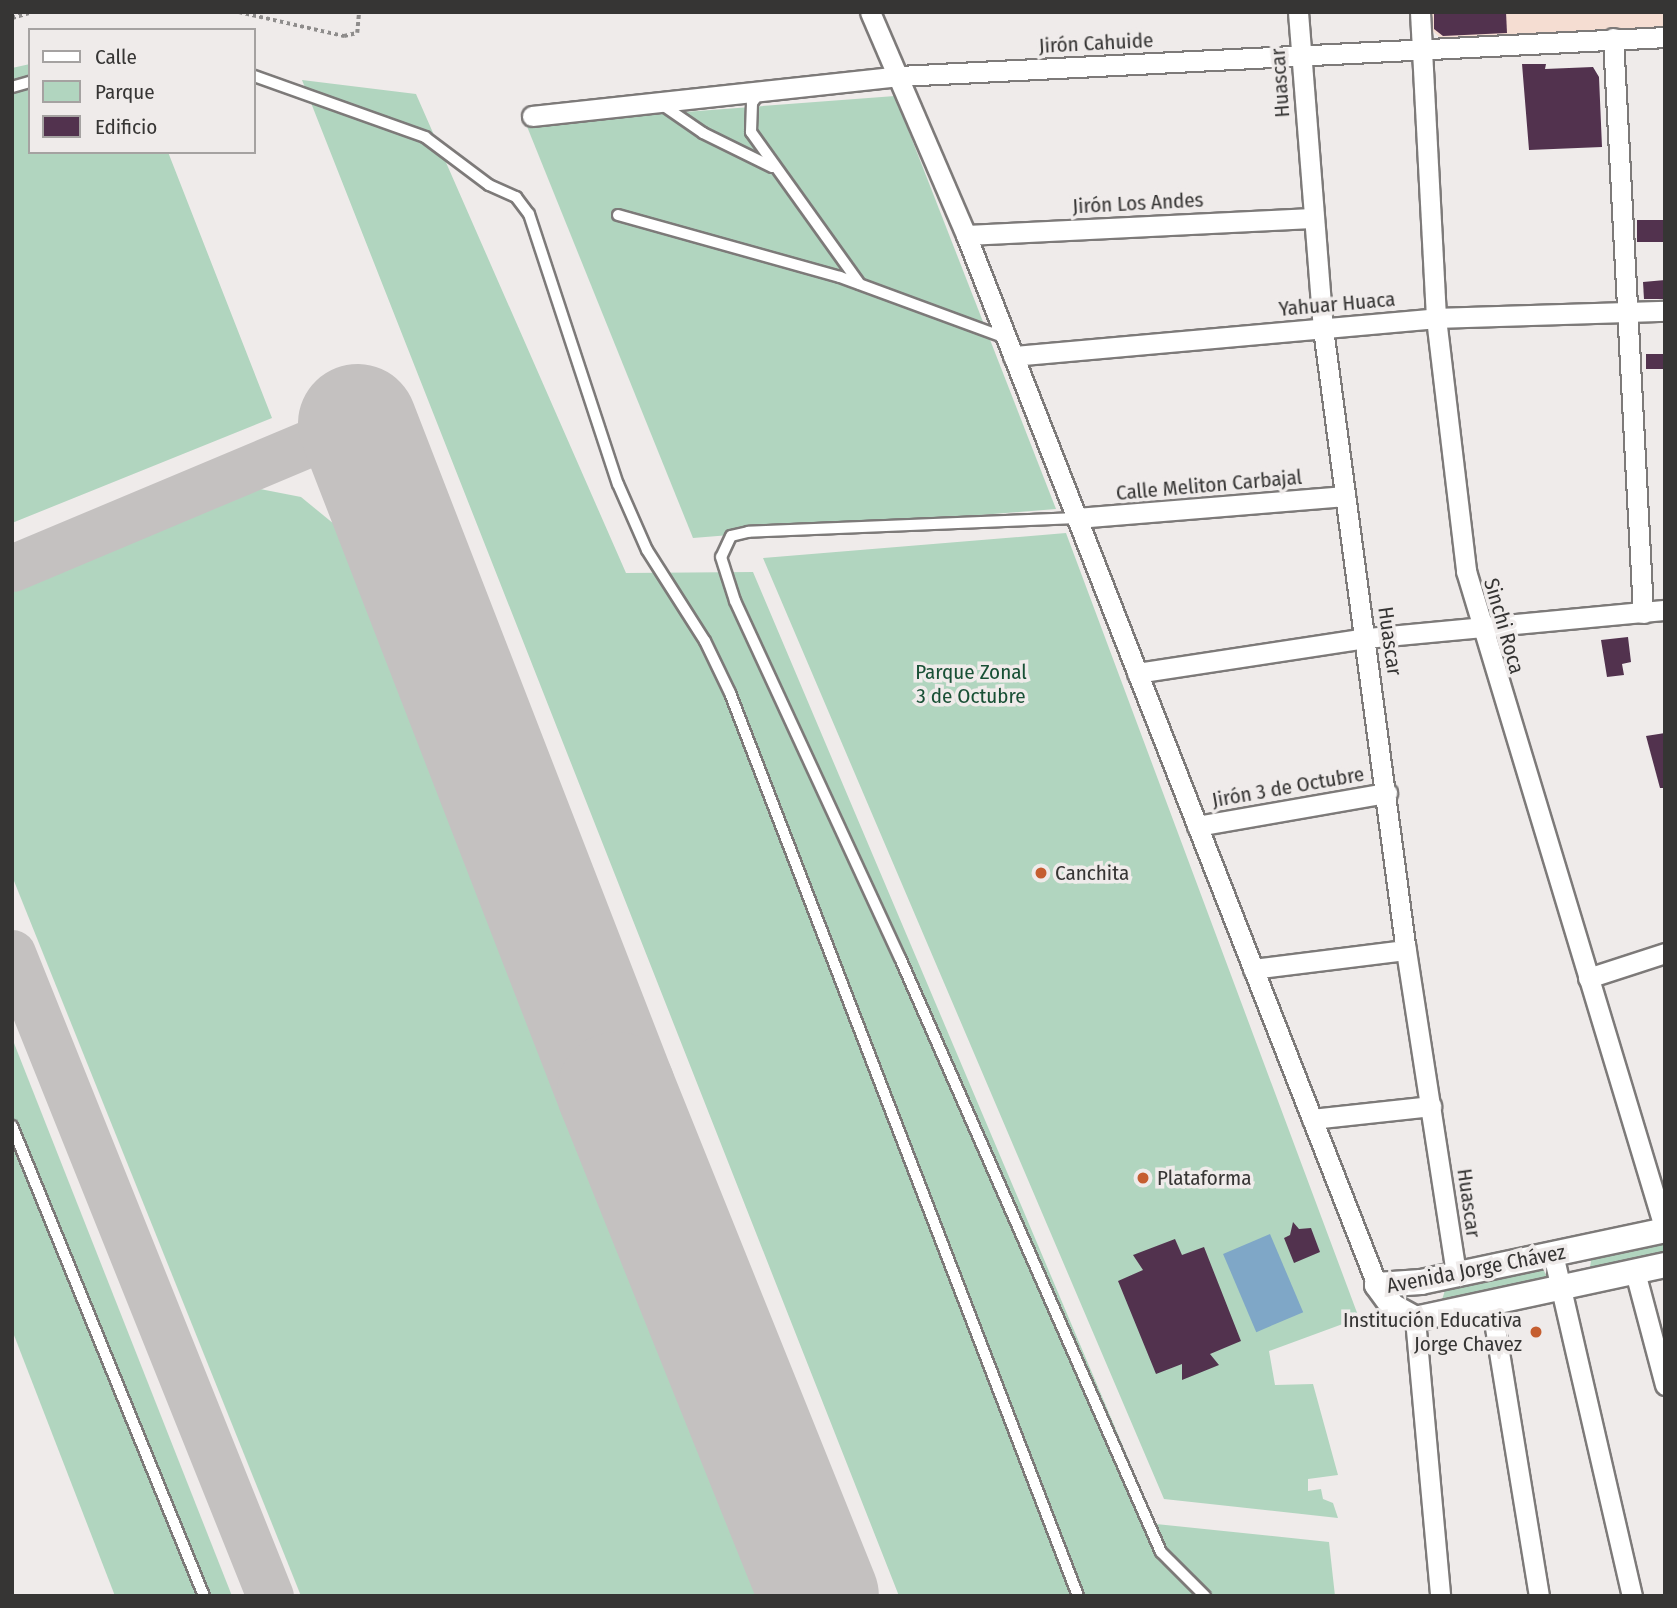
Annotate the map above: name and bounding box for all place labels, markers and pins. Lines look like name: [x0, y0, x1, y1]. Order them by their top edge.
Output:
place label: Canchita: [1055, 860, 1129, 886]
marker: Canchita: [1033, 865, 1049, 881]
place label: Plataforma: [1157, 1165, 1252, 1191]
marker: Plataforma: [1135, 1170, 1151, 1186]
place label: Institución Educativa Jorge Chavez: [1343, 1307, 1522, 1357]
marker: Institución Educativa Jorge Chavez: [1528, 1324, 1544, 1340]

